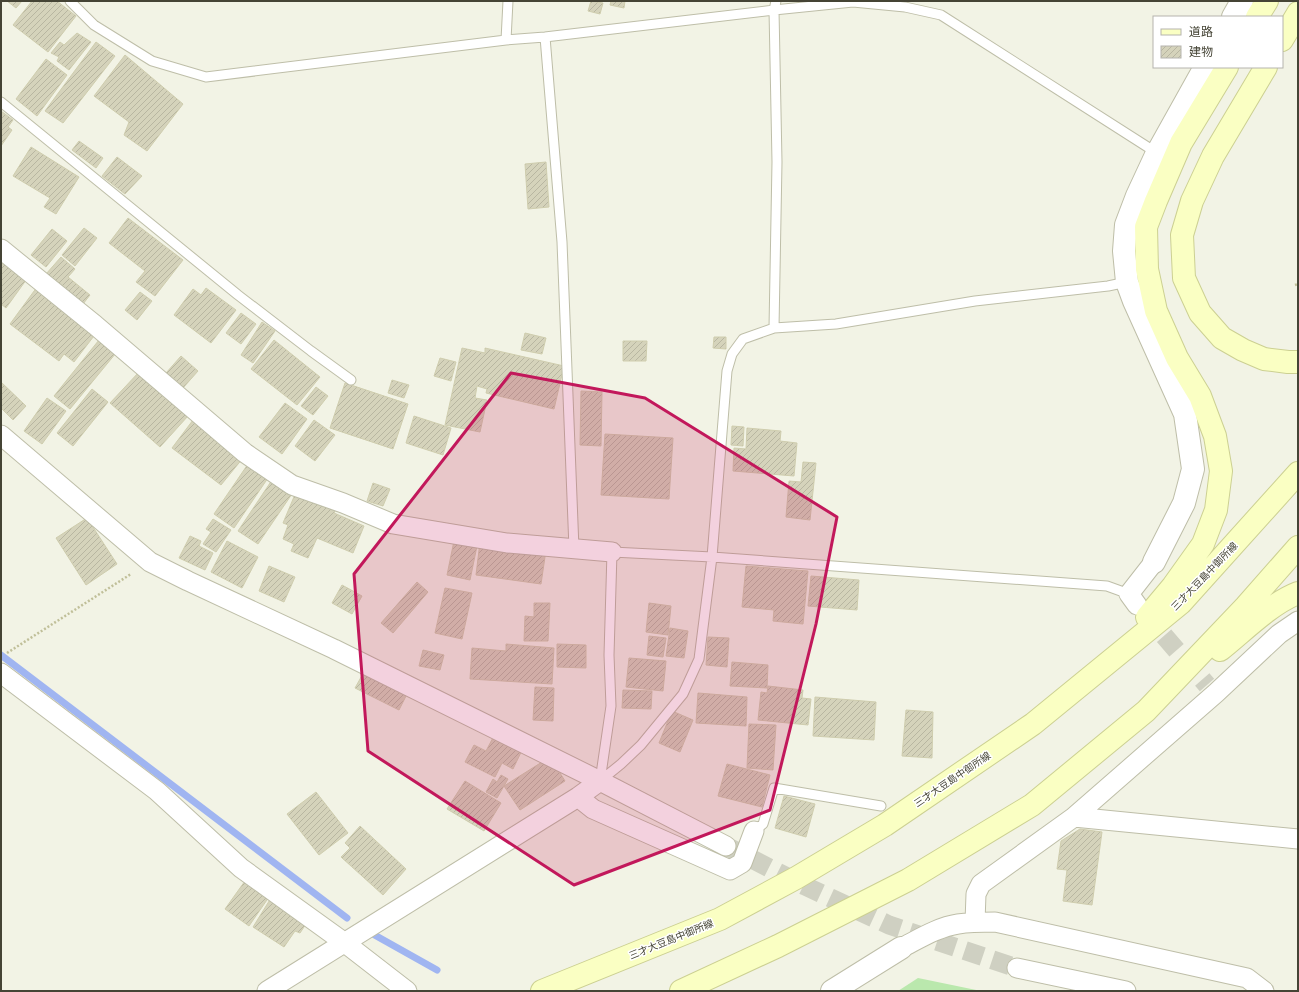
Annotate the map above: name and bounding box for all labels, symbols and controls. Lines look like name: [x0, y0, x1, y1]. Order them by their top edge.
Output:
legend: [1153, 16, 1283, 68]
text: 道路: [1189, 22, 1213, 41]
text: 建物: [1189, 42, 1213, 61]
street label: 三才大豆島中御所線: [1168, 539, 1241, 614]
street label: 三才大豆島中御所線: [911, 748, 994, 811]
street label: 三才大豆島中御所線: [627, 916, 716, 963]

